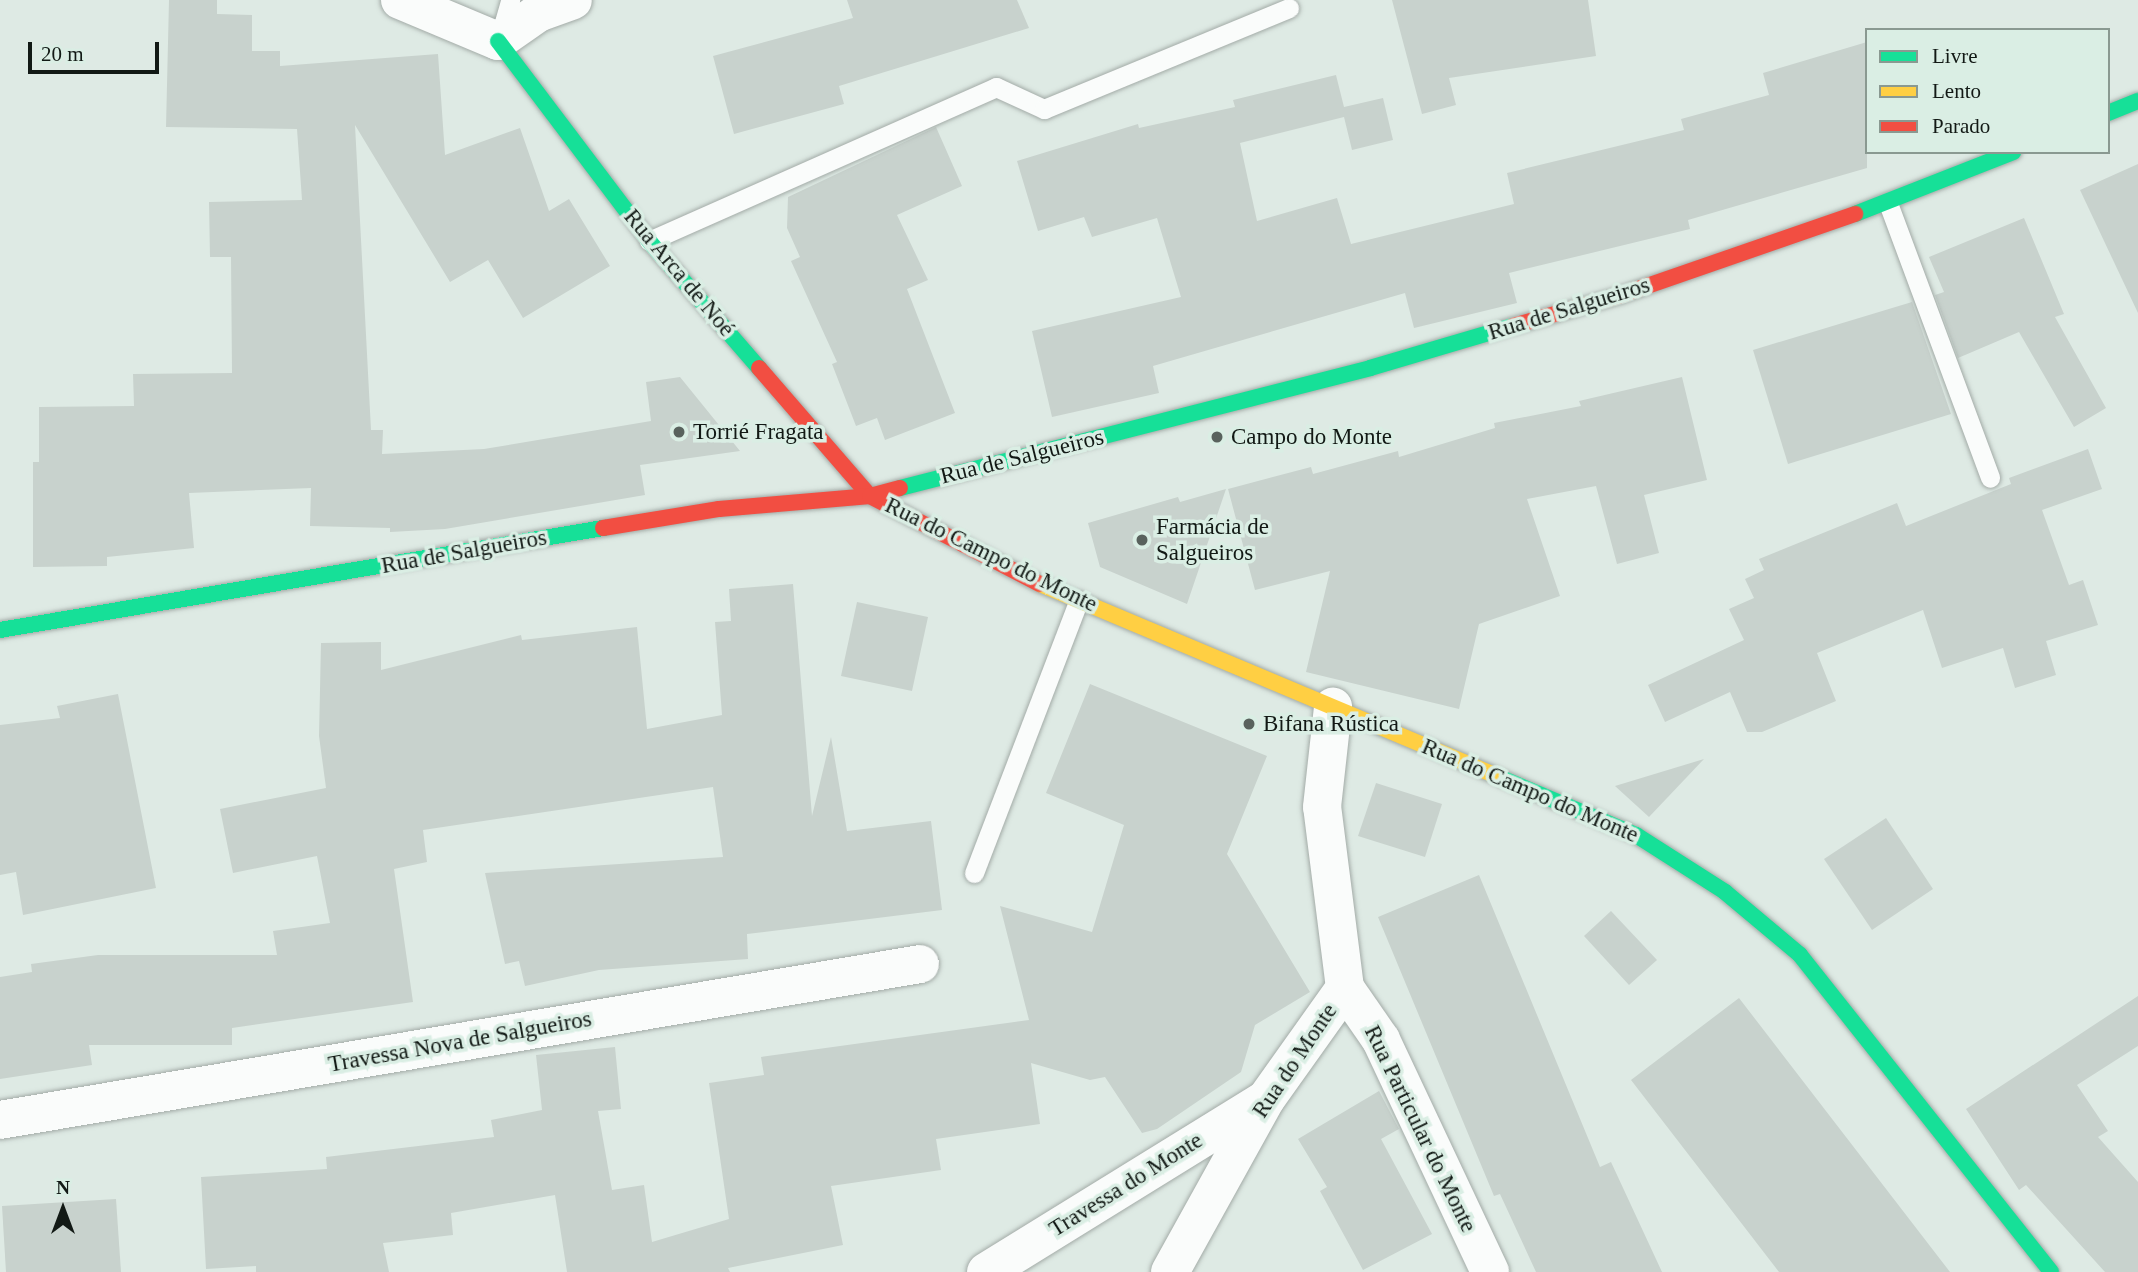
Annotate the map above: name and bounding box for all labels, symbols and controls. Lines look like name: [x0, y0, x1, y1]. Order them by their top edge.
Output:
scale bar: [32, 28, 163, 72]
legend: [1865, 28, 2110, 154]
text: 20 m: [41, 42, 84, 66]
text: Livre: [1932, 44, 1977, 68]
text: Lento: [1932, 79, 1981, 103]
text: Parado: [1932, 114, 1990, 138]
street label: Rua Arca de Noé: [617, 203, 741, 343]
street label: Rua de Salgueiros: [1485, 271, 1653, 347]
place label: Torrié Fragata: [693, 418, 824, 446]
street label: Rua de Salgueiros: [937, 423, 1107, 491]
place label: Campo do Monte: [1231, 423, 1392, 451]
marker: Torrié Fragata: [671, 424, 687, 440]
marker: Campo do Monte: [1209, 429, 1225, 445]
street label: Rua do Campo do Monte: [880, 492, 1102, 618]
place label: Farmácia de Salgueiros: [1156, 513, 1269, 567]
street label: Rua de Salgueiros: [379, 524, 549, 580]
marker: Farmácia de Salgueiros: [1134, 532, 1150, 548]
place label: Bifana Rústica: [1263, 710, 1399, 738]
marker: Bifana Rústica: [1241, 716, 1257, 732]
street label: Rua do Campo do Monte: [1418, 733, 1642, 849]
street label: Rua do Monte: [1247, 999, 1343, 1123]
street label: Travessa Nova de Salgueiros: [326, 1005, 594, 1079]
street label: Rua Particular do Monte: [1358, 1021, 1482, 1237]
street label: Travessa do Monte: [1044, 1127, 1208, 1243]
north arrow: [28, 1174, 98, 1244]
text: N: [56, 1177, 70, 1198]

